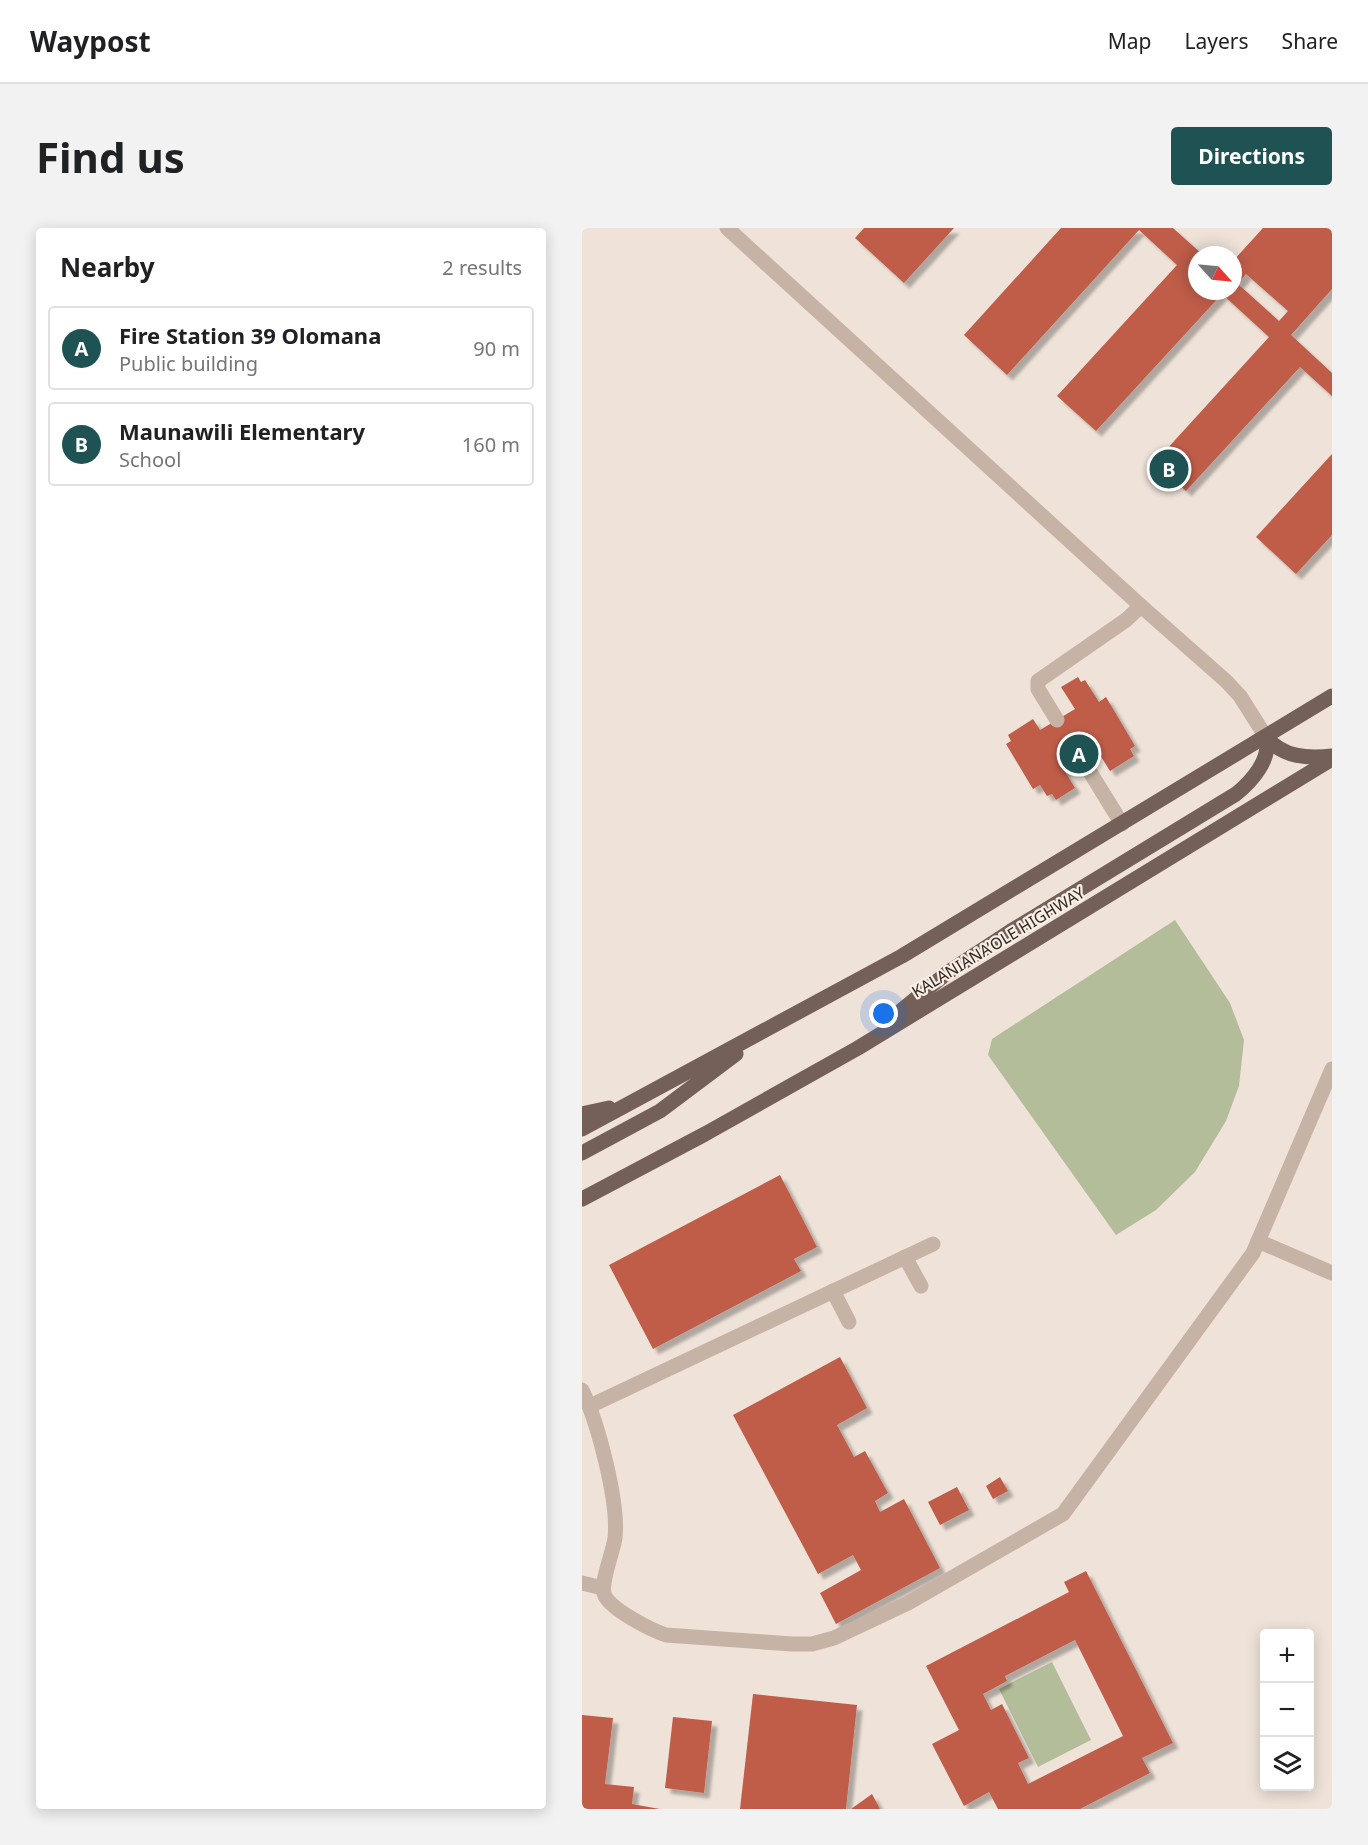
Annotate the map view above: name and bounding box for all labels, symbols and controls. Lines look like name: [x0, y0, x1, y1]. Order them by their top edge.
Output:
text: Waypost: [30, 22, 151, 60]
text: Map: [1108, 27, 1152, 55]
text: Layers: [1185, 27, 1249, 55]
text: Share: [1282, 27, 1338, 55]
button: Directions: [1171, 127, 1332, 185]
text: Find us: [36, 128, 185, 185]
north arrow: [1188, 246, 1242, 300]
text: Nearby: [60, 249, 155, 285]
text: 2 results: [442, 254, 522, 281]
text: Fire Station 39 Olomana: [119, 320, 381, 350]
text: A: [75, 335, 88, 362]
text: 90 m: [473, 335, 520, 362]
text: Public building: [119, 350, 258, 377]
text: Maunawili Elementary: [119, 416, 365, 446]
text: B: [75, 431, 88, 458]
text: 160 m: [462, 431, 520, 458]
text: School: [119, 446, 181, 473]
pin: B: [1150, 446, 1188, 492]
pin: A: [1060, 732, 1098, 776]
street label: KALANIANA’OLE HIGHWAY: [908, 881, 1089, 1002]
your location: [869, 999, 898, 1028]
map controls: [1260, 1629, 1314, 1791]
button: +: [1260, 1629, 1314, 1683]
button: −: [1260, 1683, 1314, 1737]
button: layers: [1260, 1737, 1314, 1791]

